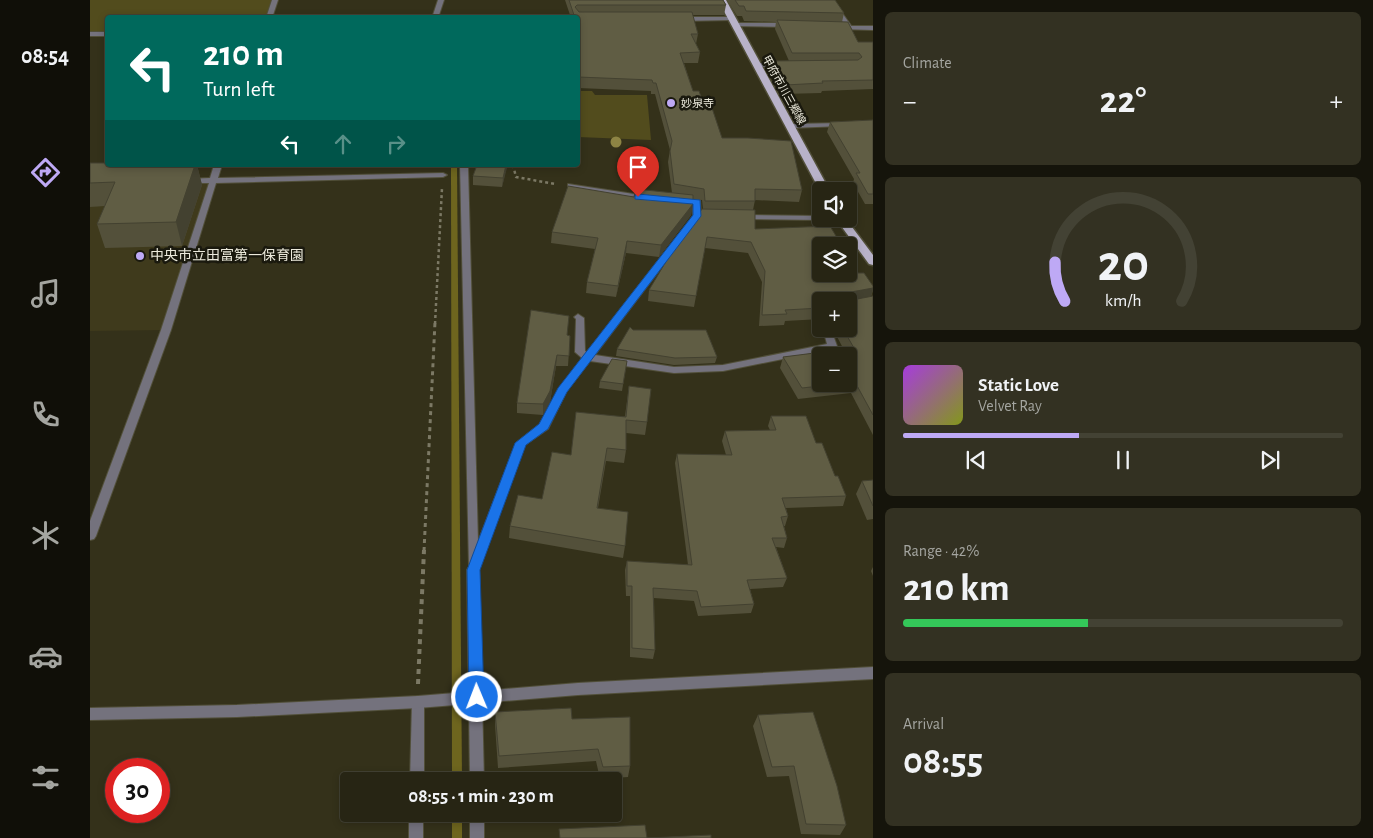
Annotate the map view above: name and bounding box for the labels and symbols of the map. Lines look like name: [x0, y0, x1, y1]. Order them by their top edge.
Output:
street label: 甲府市川三郷線: [761, 53, 808, 126]
marker: 妙泉寺: [665, 97, 677, 109]
place label: 妙泉寺: [681, 97, 714, 109]
pin: [617, 146, 659, 197]
place label: 中央市立田富第一保育園: [150, 247, 304, 263]
marker: 中央市立田富第一保育園: [134, 250, 146, 262]
position arrow: [450, 670, 502, 722]
speed limit sign: 30: [105, 758, 170, 823]

